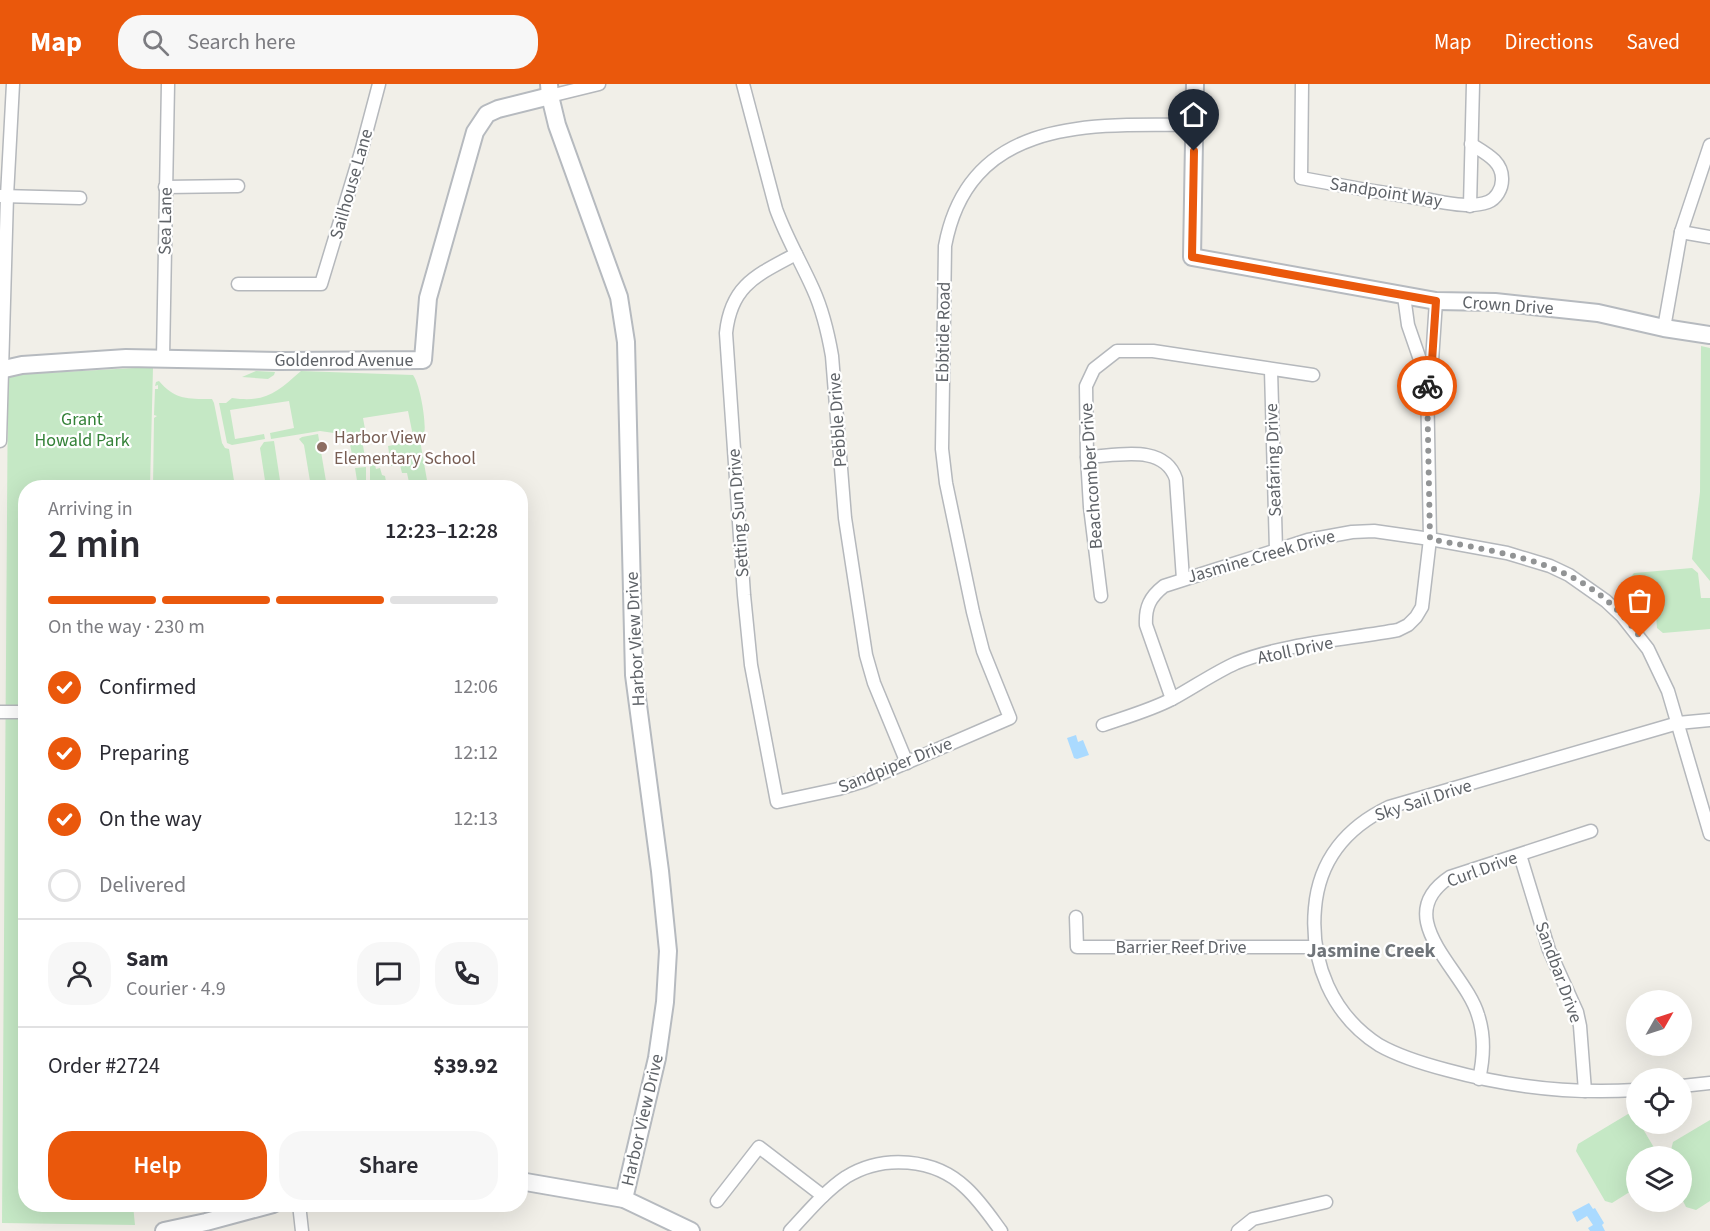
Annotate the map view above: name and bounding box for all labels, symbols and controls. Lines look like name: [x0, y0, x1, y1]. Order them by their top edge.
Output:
search box: [118, 15, 538, 69]
text: Map: [30, 22, 82, 62]
icon: search: [139, 26, 172, 59]
text: Search here: [187, 26, 296, 58]
text: Map: [1434, 27, 1472, 57]
text: Directions: [1505, 27, 1593, 57]
text: Saved: [1626, 27, 1680, 57]
pin: [1168, 89, 1219, 151]
icon: home: [1177, 98, 1210, 131]
street label: Sailhouse Lane: [324, 126, 379, 242]
street label: Sandpoint Way: [1328, 171, 1445, 214]
street label: Sea Lane: [152, 187, 179, 255]
street label: Ebbtide Road: [930, 281, 957, 383]
street label: Crown Drive: [1461, 290, 1555, 321]
street label: Goldenrod Avenue: [274, 348, 414, 373]
courier: [1397, 356, 1457, 416]
icon: bike: [1411, 370, 1444, 403]
street label: Pebble Drive: [822, 372, 853, 468]
street label: Beachcomber Drive: [1074, 402, 1109, 550]
street label: Seafaring Drive: [1259, 403, 1288, 517]
park label: Grant Howald Park: [34, 407, 130, 453]
place label: Harbor View Elementary School: [334, 425, 476, 471]
marker: Harbor View Elementary School: [315, 440, 329, 454]
street label: Setting Sun Drive: [722, 448, 755, 578]
text: Arriving in: [48, 495, 133, 523]
text: 12:23–12:28: [385, 515, 498, 547]
text: 2 min: [48, 517, 141, 573]
street label: Jasmine Creek Drive: [1184, 523, 1338, 590]
street label: Harbor View Drive: [619, 571, 652, 707]
pin: [1614, 575, 1665, 637]
icon: bag: [1623, 584, 1656, 617]
text: On the way · 230 m: [48, 613, 205, 641]
street label: Atoll Drive: [1255, 630, 1335, 671]
icon: check: [48, 671, 81, 704]
text: Confirmed: [99, 671, 196, 703]
text: 12:06: [453, 673, 498, 701]
street label: Sandpiper Drive: [835, 731, 956, 800]
icon: check: [48, 737, 81, 770]
text: Preparing: [99, 737, 189, 769]
text: 12:12: [453, 739, 498, 767]
street label: Sky Sail Drive: [1371, 773, 1475, 828]
icon: check: [48, 803, 81, 836]
text: On the way: [99, 803, 202, 835]
text: 12:13: [453, 805, 498, 833]
street label: Curl Drive: [1443, 845, 1521, 894]
text: Delivered: [99, 869, 186, 901]
street label: Sandbar Drive: [1529, 918, 1588, 1026]
street label: Barrier Reef Drive: [1115, 935, 1247, 960]
district label: Jasmine Creek: [1306, 937, 1436, 965]
button: person: [48, 942, 111, 1005]
button: chat: [357, 942, 420, 1005]
button: phone: [435, 942, 498, 1005]
text: Sam: [126, 943, 169, 975]
text: Courier · 4.9: [126, 975, 226, 1003]
north arrow: [1626, 990, 1692, 1056]
map controls: [1626, 990, 1692, 1212]
text: Order #2724: [48, 1050, 160, 1082]
text: $39.92: [433, 1050, 498, 1082]
street label: Harbor View Drive: [615, 1052, 670, 1189]
button: locate: [1626, 1068, 1692, 1134]
button: Help: [48, 1131, 267, 1200]
button: Share: [279, 1131, 498, 1200]
button: layers: [1626, 1146, 1692, 1212]

